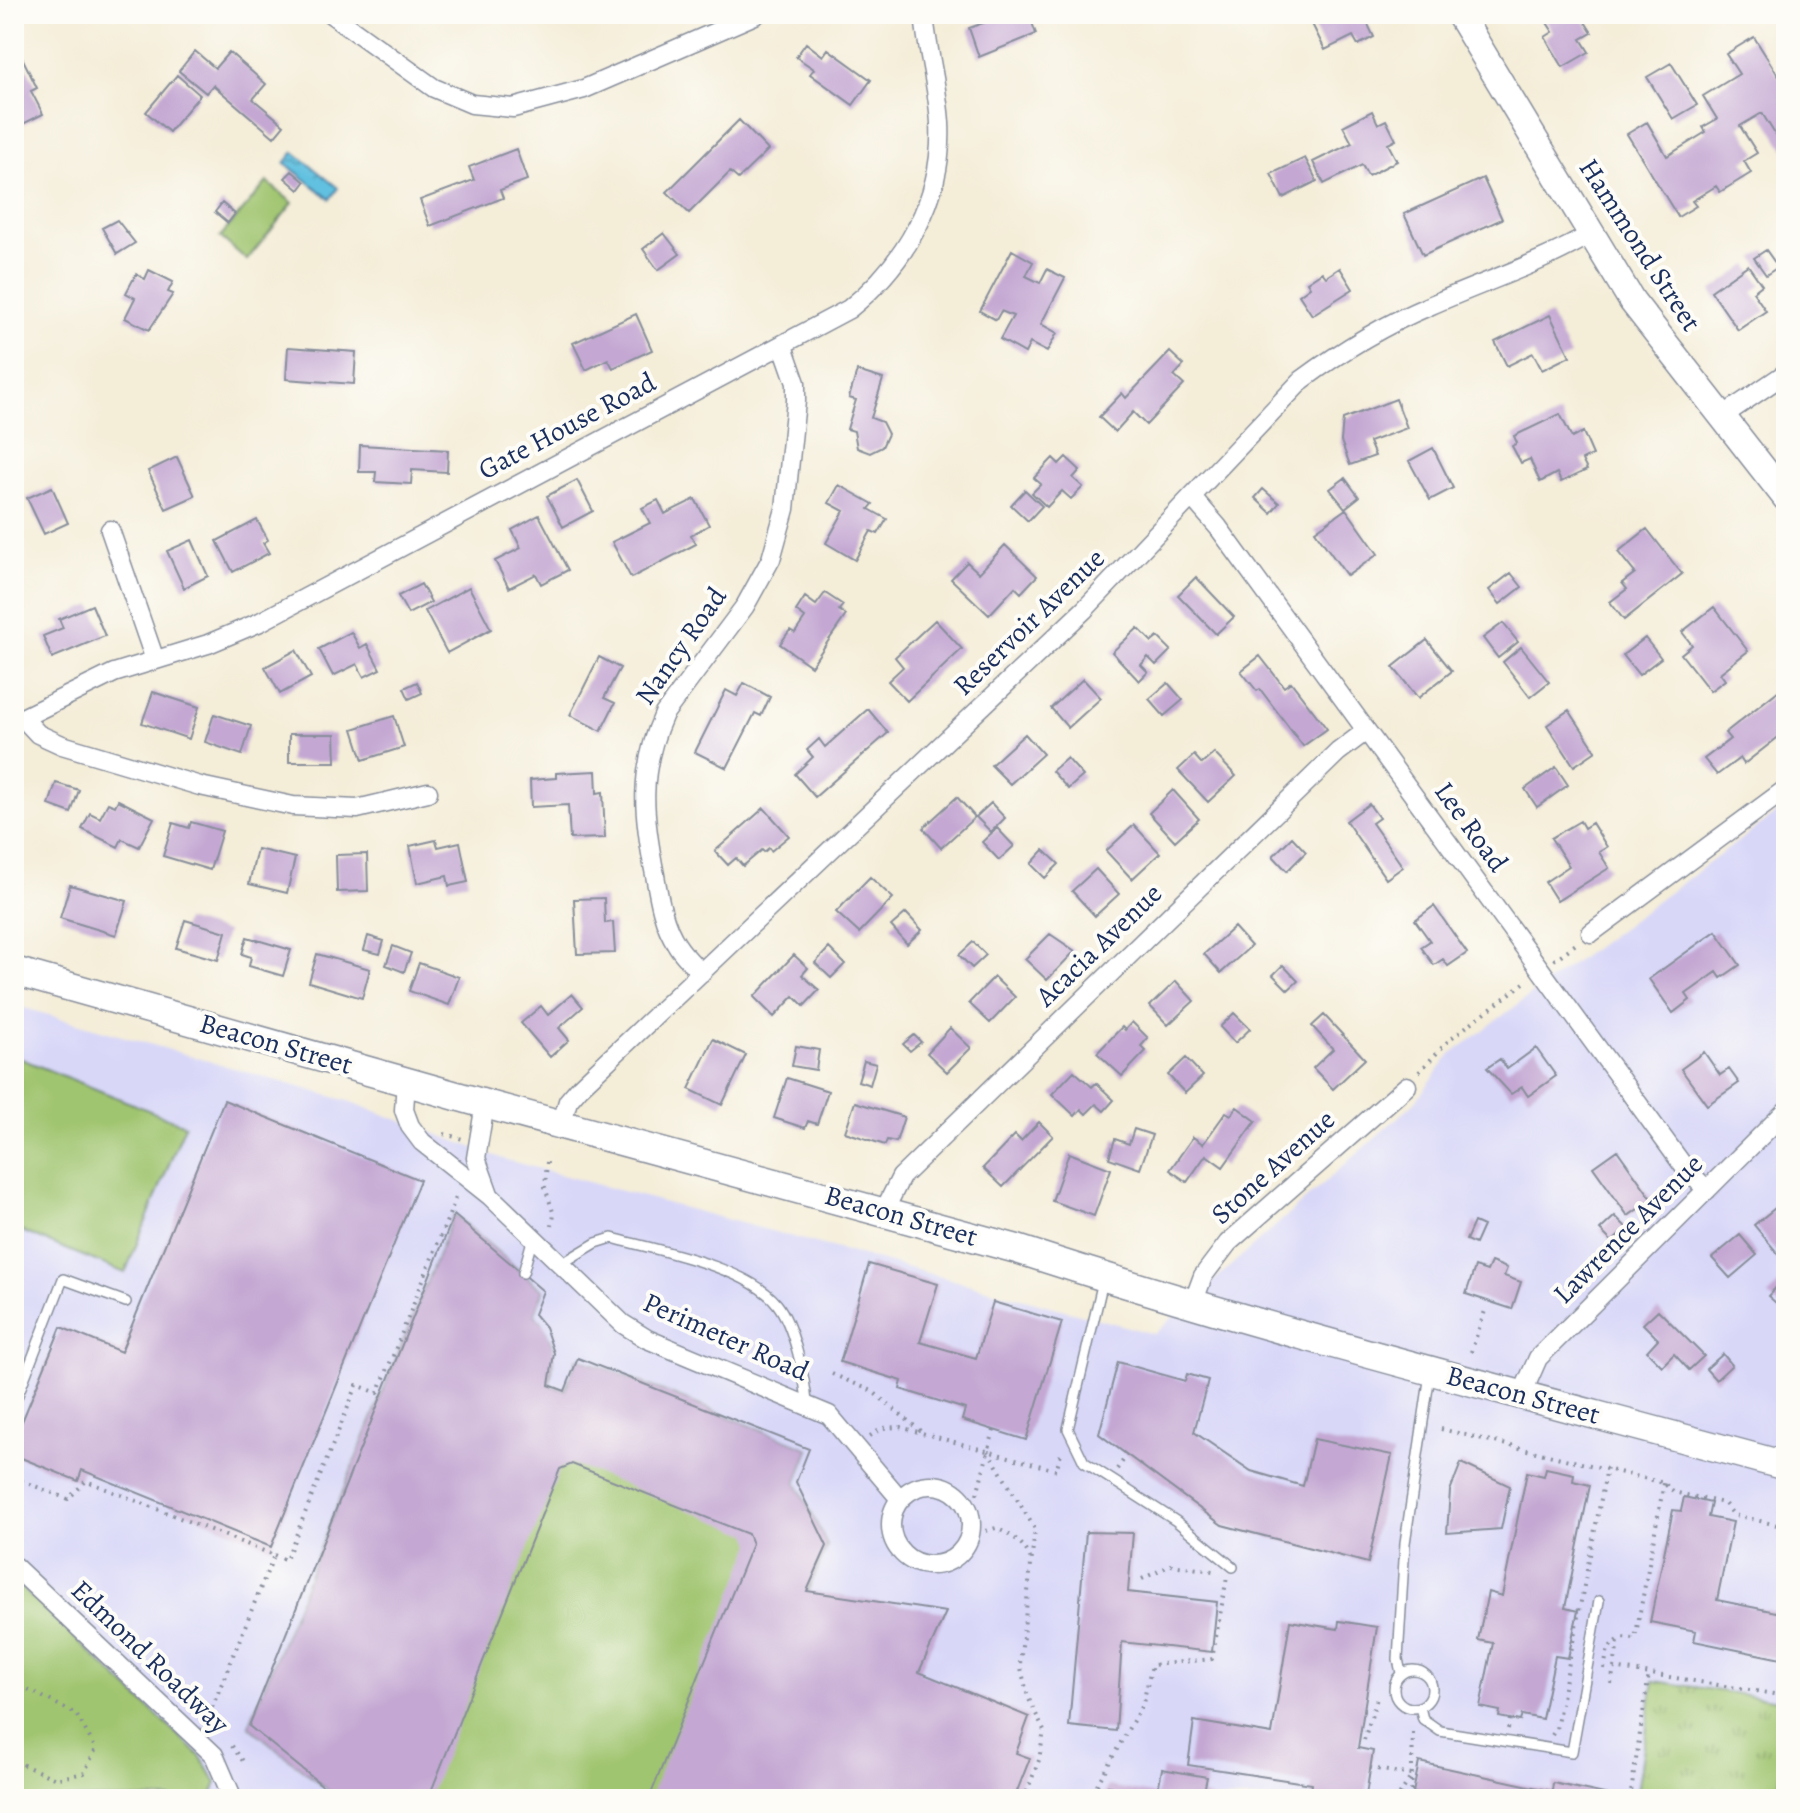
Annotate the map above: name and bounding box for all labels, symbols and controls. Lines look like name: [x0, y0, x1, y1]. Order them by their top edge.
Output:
street label: Hammond Street: [1570, 151, 1710, 339]
street label: Gate House Road: [472, 363, 663, 489]
street label: Reservoir Avenue: [945, 540, 1113, 704]
street label: Nancy Road: [626, 579, 736, 713]
street label: Lee Road: [1425, 774, 1517, 881]
street label: Acacia Avenue: [1027, 875, 1171, 1016]
street label: Beacon Street: [195, 1004, 357, 1084]
street label: Stone Avenue: [1203, 1101, 1343, 1233]
street label: Lawrence Avenue: [1545, 1146, 1711, 1312]
street label: Beacon Street: [820, 1176, 982, 1256]
street label: Perimeter Road: [637, 1284, 816, 1391]
street label: Beacon Street: [1442, 1356, 1604, 1434]
street label: Edmond Roadway: [62, 1572, 238, 1743]

